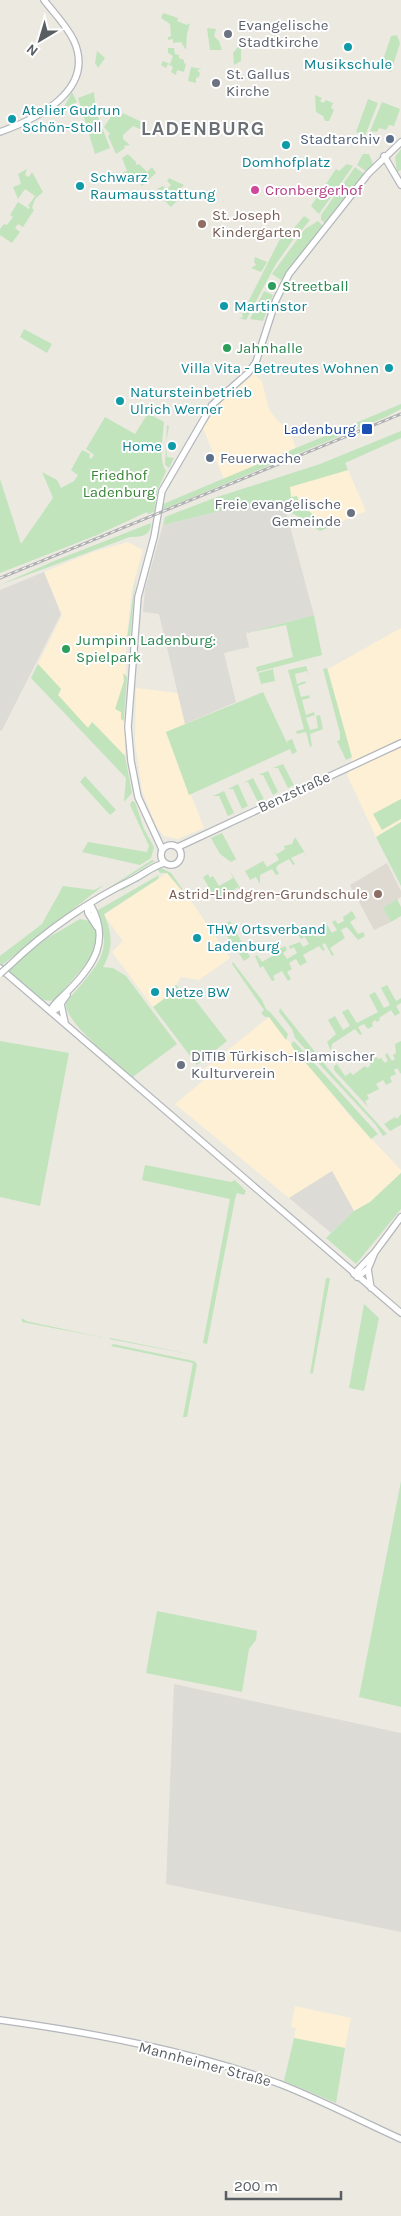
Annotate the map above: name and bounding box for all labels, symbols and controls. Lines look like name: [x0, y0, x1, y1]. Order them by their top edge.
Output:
north arrow: [15, 15, 65, 65]
place label: Evangelische Stadtkirche: [238, 16, 329, 51]
marker: Evangelische Stadtkirche: [222, 28, 234, 40]
text: N: [23, 40, 41, 60]
marker: Musikschule: [342, 41, 354, 53]
place label: Musikschule: [304, 55, 392, 73]
place label: St. Gallus Kirche: [226, 65, 290, 100]
marker: St. Gallus Kirche: [210, 77, 222, 89]
place label: Atelier Gudrun Schön-Stoll: [22, 101, 121, 136]
marker: Atelier Gudrun Schön-Stoll: [6, 113, 18, 125]
district label: LADENBURG: [141, 117, 265, 140]
place label: Stadtarchiv: [300, 130, 380, 148]
marker: Stadtarchiv: [384, 133, 396, 145]
marker: Domhofplatz: [280, 139, 292, 151]
place label: Domhofplatz: [242, 153, 330, 171]
place label: Schwarz Raumausstattung: [90, 168, 216, 203]
marker: Schwarz Raumausstattung: [74, 180, 86, 192]
place label: Cronbergerhof: [265, 181, 363, 199]
marker: Cronbergerhof: [249, 184, 261, 196]
place label: St. Joseph Kindergarten: [212, 206, 301, 241]
marker: St. Joseph Kindergarten: [196, 218, 208, 230]
place label: Streetball: [282, 277, 349, 295]
marker: Streetball: [266, 280, 278, 292]
place label: Martinstor: [234, 297, 307, 315]
marker: Martinstor: [218, 300, 230, 312]
place label: Jahnhalle: [237, 339, 303, 357]
marker: Jahnhalle: [221, 342, 233, 354]
place label: Villa Vita - Betreutes Wohnen: [181, 359, 379, 377]
marker: Villa Vita - Betreutes Wohnen: [383, 362, 395, 374]
place label: Natursteinbetrieb Ulrich Werner: [130, 383, 252, 418]
marker: Natursteinbetrieb Ulrich Werner: [114, 395, 126, 407]
place label: Ladenburg: [283, 420, 357, 438]
marker: Ladenburg: [360, 422, 374, 436]
place label: Home: [122, 437, 162, 455]
marker: Home: [166, 440, 178, 452]
place label: Feuerwache: [220, 449, 301, 467]
marker: Feuerwache: [204, 452, 216, 464]
park label: Friedhof Ladenburg: [83, 466, 156, 501]
place label: Freie evangelische Gemeinde: [215, 495, 341, 530]
marker: Freie evangelische Gemeinde: [345, 507, 357, 519]
place label: Jumpinn Ladenburg: Spielpark: [76, 631, 216, 666]
marker: Jumpinn Ladenburg: Spielpark: [60, 643, 72, 655]
street label: Benzstraße: [255, 768, 333, 816]
place label: Astrid-Lindgren-Grundschule: [169, 885, 368, 903]
marker: Astrid-Lindgren-Grundschule: [372, 888, 384, 900]
place label: THW Ortsverband Ladenburg: [207, 920, 326, 955]
marker: THW Ortsverband Ladenburg: [191, 932, 203, 944]
place label: Netze BW: [165, 983, 230, 1001]
marker: Netze BW: [149, 986, 161, 998]
place label: DITIB Türkisch-Islamischer Kulturverein: [191, 1047, 375, 1082]
marker: DITIB Türkisch-Islamischer Kulturverein: [175, 1059, 187, 1071]
street label: Mannheimer Straße: [137, 2038, 273, 2090]
scale bar: [226, 2168, 341, 2200]
text: 200 m: [234, 2177, 278, 2195]

